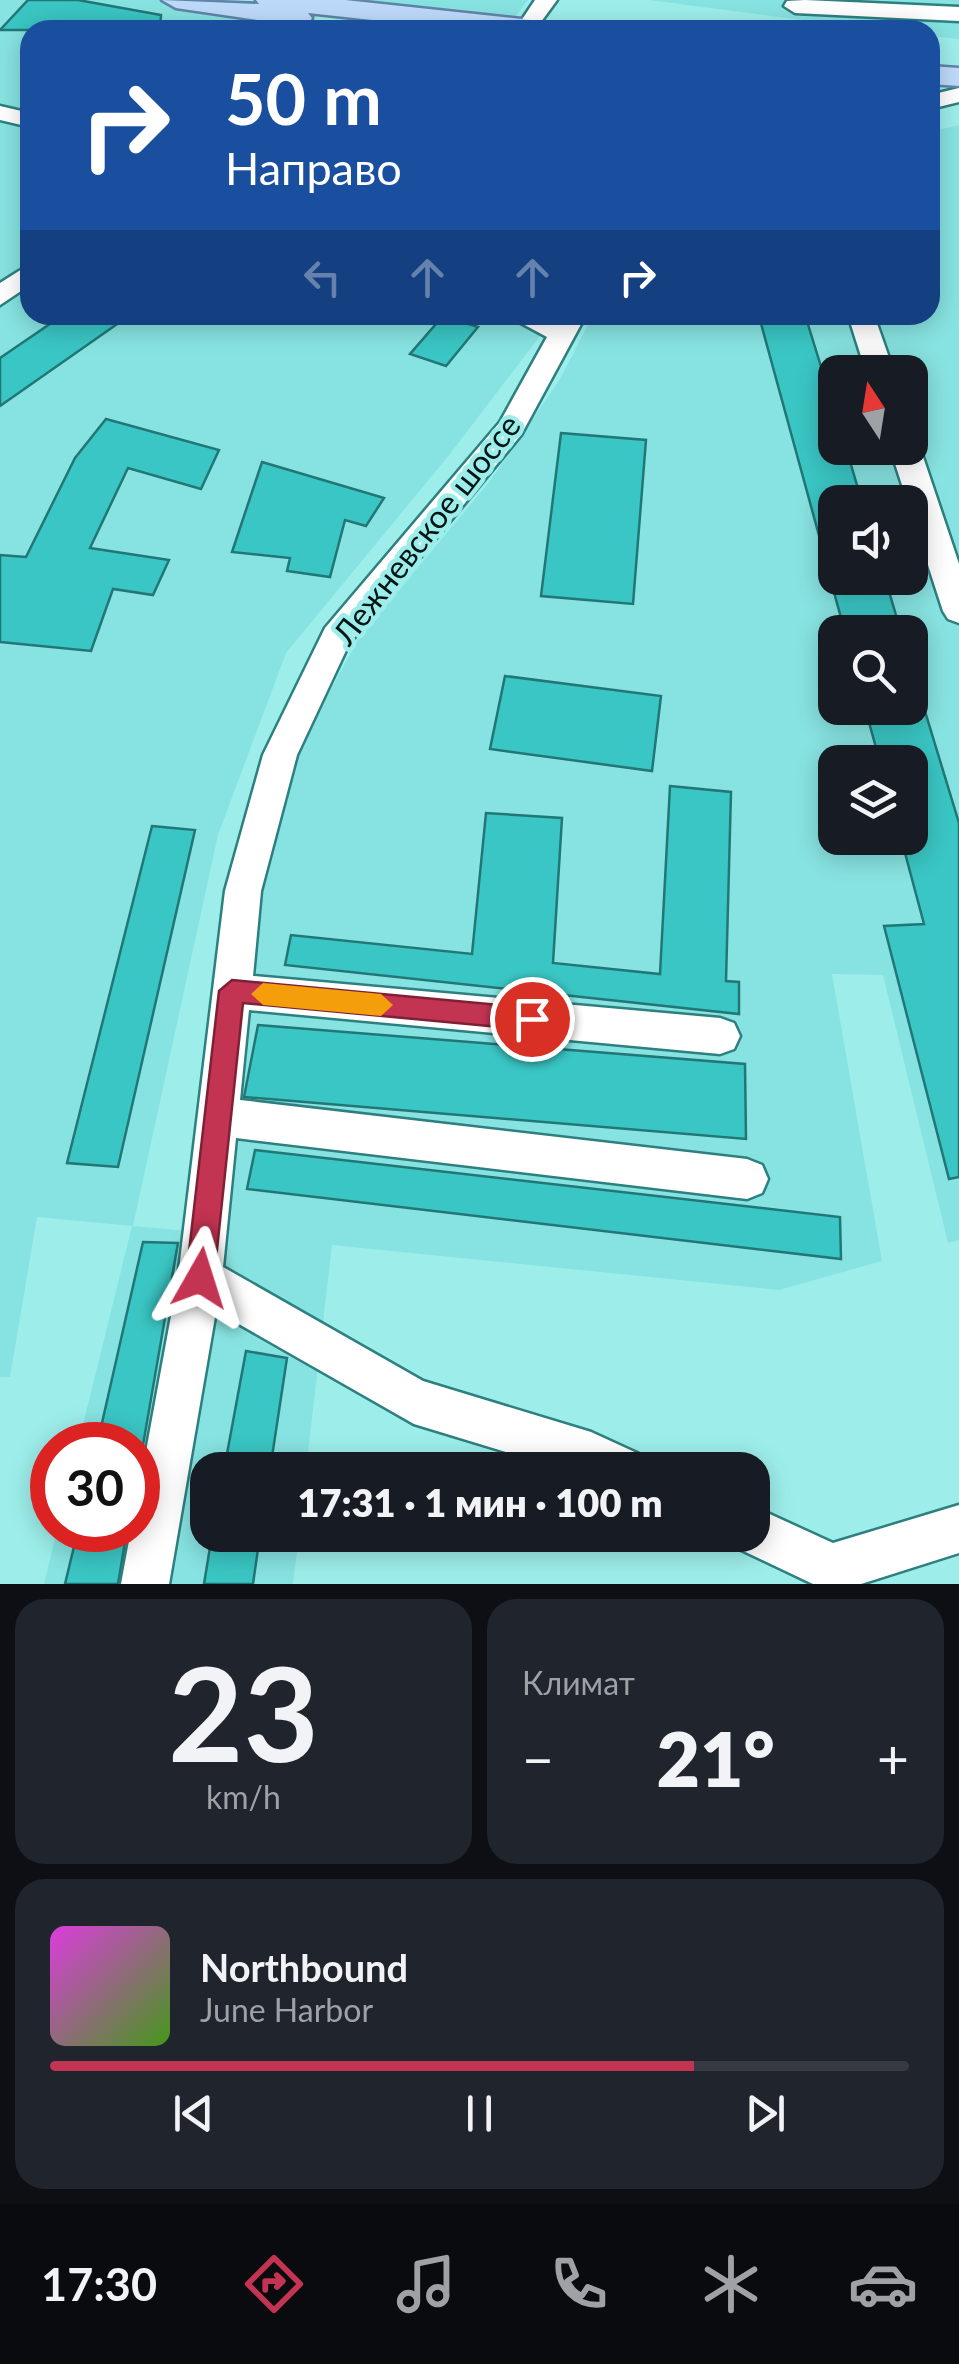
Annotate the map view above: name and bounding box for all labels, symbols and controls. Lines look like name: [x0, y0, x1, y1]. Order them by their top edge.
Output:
text: 50 m: [225, 56, 382, 140]
icon: right: [60, 60, 190, 190]
text: Направо: [225, 141, 402, 195]
icon: left: [295, 250, 350, 305]
icon: ahead: [400, 250, 455, 305]
icon: ahead: [505, 250, 560, 305]
icon: right: [610, 250, 665, 305]
north arrow: [818, 355, 928, 465]
map controls: [818, 355, 928, 855]
street label: Лежневское шоссе: [323, 406, 528, 653]
button: sound: [818, 485, 928, 595]
button: search: [818, 615, 928, 725]
button: layers: [818, 745, 928, 855]
pin: [490, 977, 575, 1062]
icon: arrive: [505, 992, 560, 1047]
position arrow: [148, 1226, 252, 1330]
speed limit sign: 30: [30, 1422, 160, 1552]
text: 17:31 · 1 мин · 100 m: [297, 1479, 663, 1525]
text: 23: [168, 1634, 319, 1790]
text: Климат: [522, 1663, 635, 1702]
text: 21°: [656, 1713, 775, 1803]
text: −: [522, 1725, 554, 1791]
text: +: [877, 1725, 909, 1791]
text: km/h: [206, 1777, 281, 1816]
text: Northbound: [200, 1944, 408, 1990]
text: June Harbor: [200, 1990, 373, 2029]
icon: previous: [166, 2086, 221, 2141]
icon: pause: [452, 2086, 507, 2141]
icon: next: [738, 2086, 793, 2141]
icon: directions: [239, 2249, 309, 2319]
icon: music: [391, 2249, 461, 2319]
icon: phone: [544, 2249, 614, 2319]
icon: climate: [696, 2249, 766, 2319]
icon: car: [848, 2249, 918, 2319]
text: 17:30: [41, 2257, 157, 2311]

